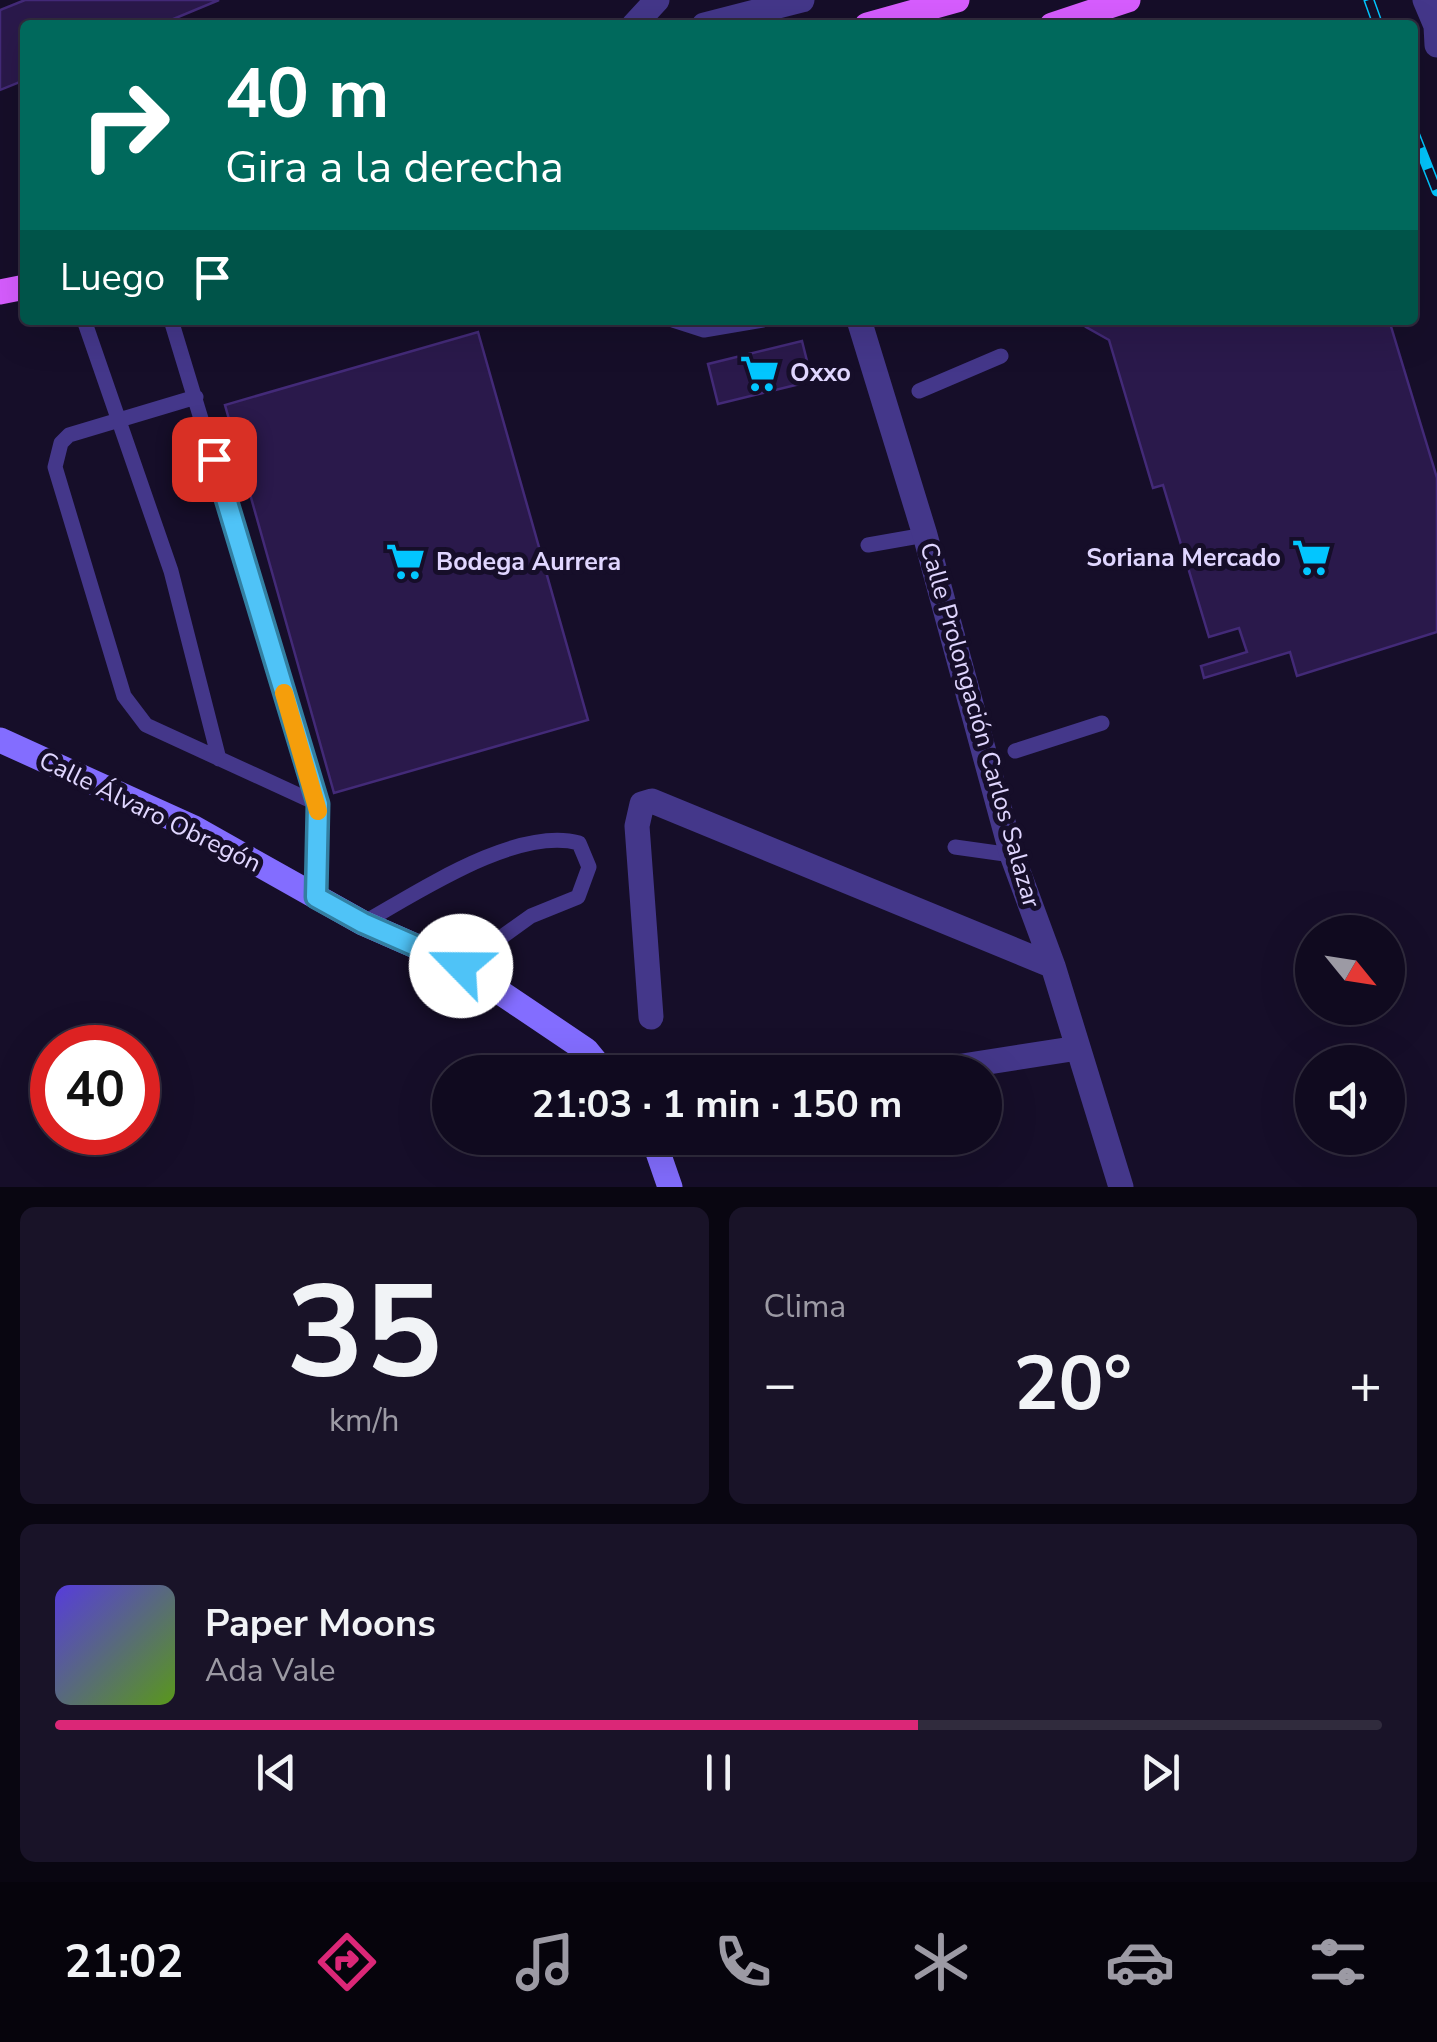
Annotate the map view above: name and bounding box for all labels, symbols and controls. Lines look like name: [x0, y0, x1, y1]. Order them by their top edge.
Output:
text: 40 m: [225, 46, 389, 142]
icon: right: [60, 60, 190, 190]
text: Gira a la derecha: [225, 137, 564, 198]
icon: arrive: [185, 250, 240, 305]
text: Luego: [60, 252, 165, 303]
supermarket icon: Oxxo: [739, 352, 781, 394]
place label: Oxxo: [790, 356, 851, 390]
pin: [172, 417, 257, 502]
icon: arrive: [187, 432, 242, 487]
supermarket icon: Soriana Mercado: [1290, 537, 1332, 579]
street label: Calle Prolongación Carlos Salazar: [911, 538, 1049, 912]
supermarket icon: Bodega Aurrera: [385, 541, 427, 583]
place label: Soriana Mercado: [1086, 541, 1281, 575]
place label: Bodega Aurrera: [436, 545, 621, 579]
street label: Calle Álvaro Obregón: [33, 743, 267, 881]
position arrow: [409, 914, 513, 1018]
north arrow: [1295, 915, 1405, 1025]
map controls: [1295, 915, 1405, 1155]
speed limit sign: 40: [30, 1025, 160, 1155]
button: sound: [1295, 1045, 1405, 1155]
text: 21:03 · 1 min · 150 m: [532, 1079, 902, 1130]
text: 35: [286, 1245, 442, 1422]
text: Clima: [764, 1285, 846, 1328]
text: 20°: [1014, 1333, 1132, 1435]
text: −: [764, 1347, 797, 1422]
text: +: [1349, 1347, 1382, 1422]
text: km/h: [329, 1399, 400, 1442]
text: Paper Moons: [205, 1598, 436, 1649]
text: Ada Vale: [205, 1649, 336, 1692]
icon: previous: [249, 1745, 304, 1800]
icon: pause: [691, 1745, 746, 1800]
icon: next: [1133, 1745, 1188, 1800]
icon: directions: [312, 1927, 382, 1997]
icon: music: [510, 1927, 580, 1997]
icon: phone: [708, 1927, 778, 1997]
icon: climate: [906, 1927, 976, 1997]
icon: car: [1105, 1927, 1175, 1997]
icon: filters: [1303, 1927, 1373, 1997]
text: 21:02: [64, 1932, 183, 1993]

